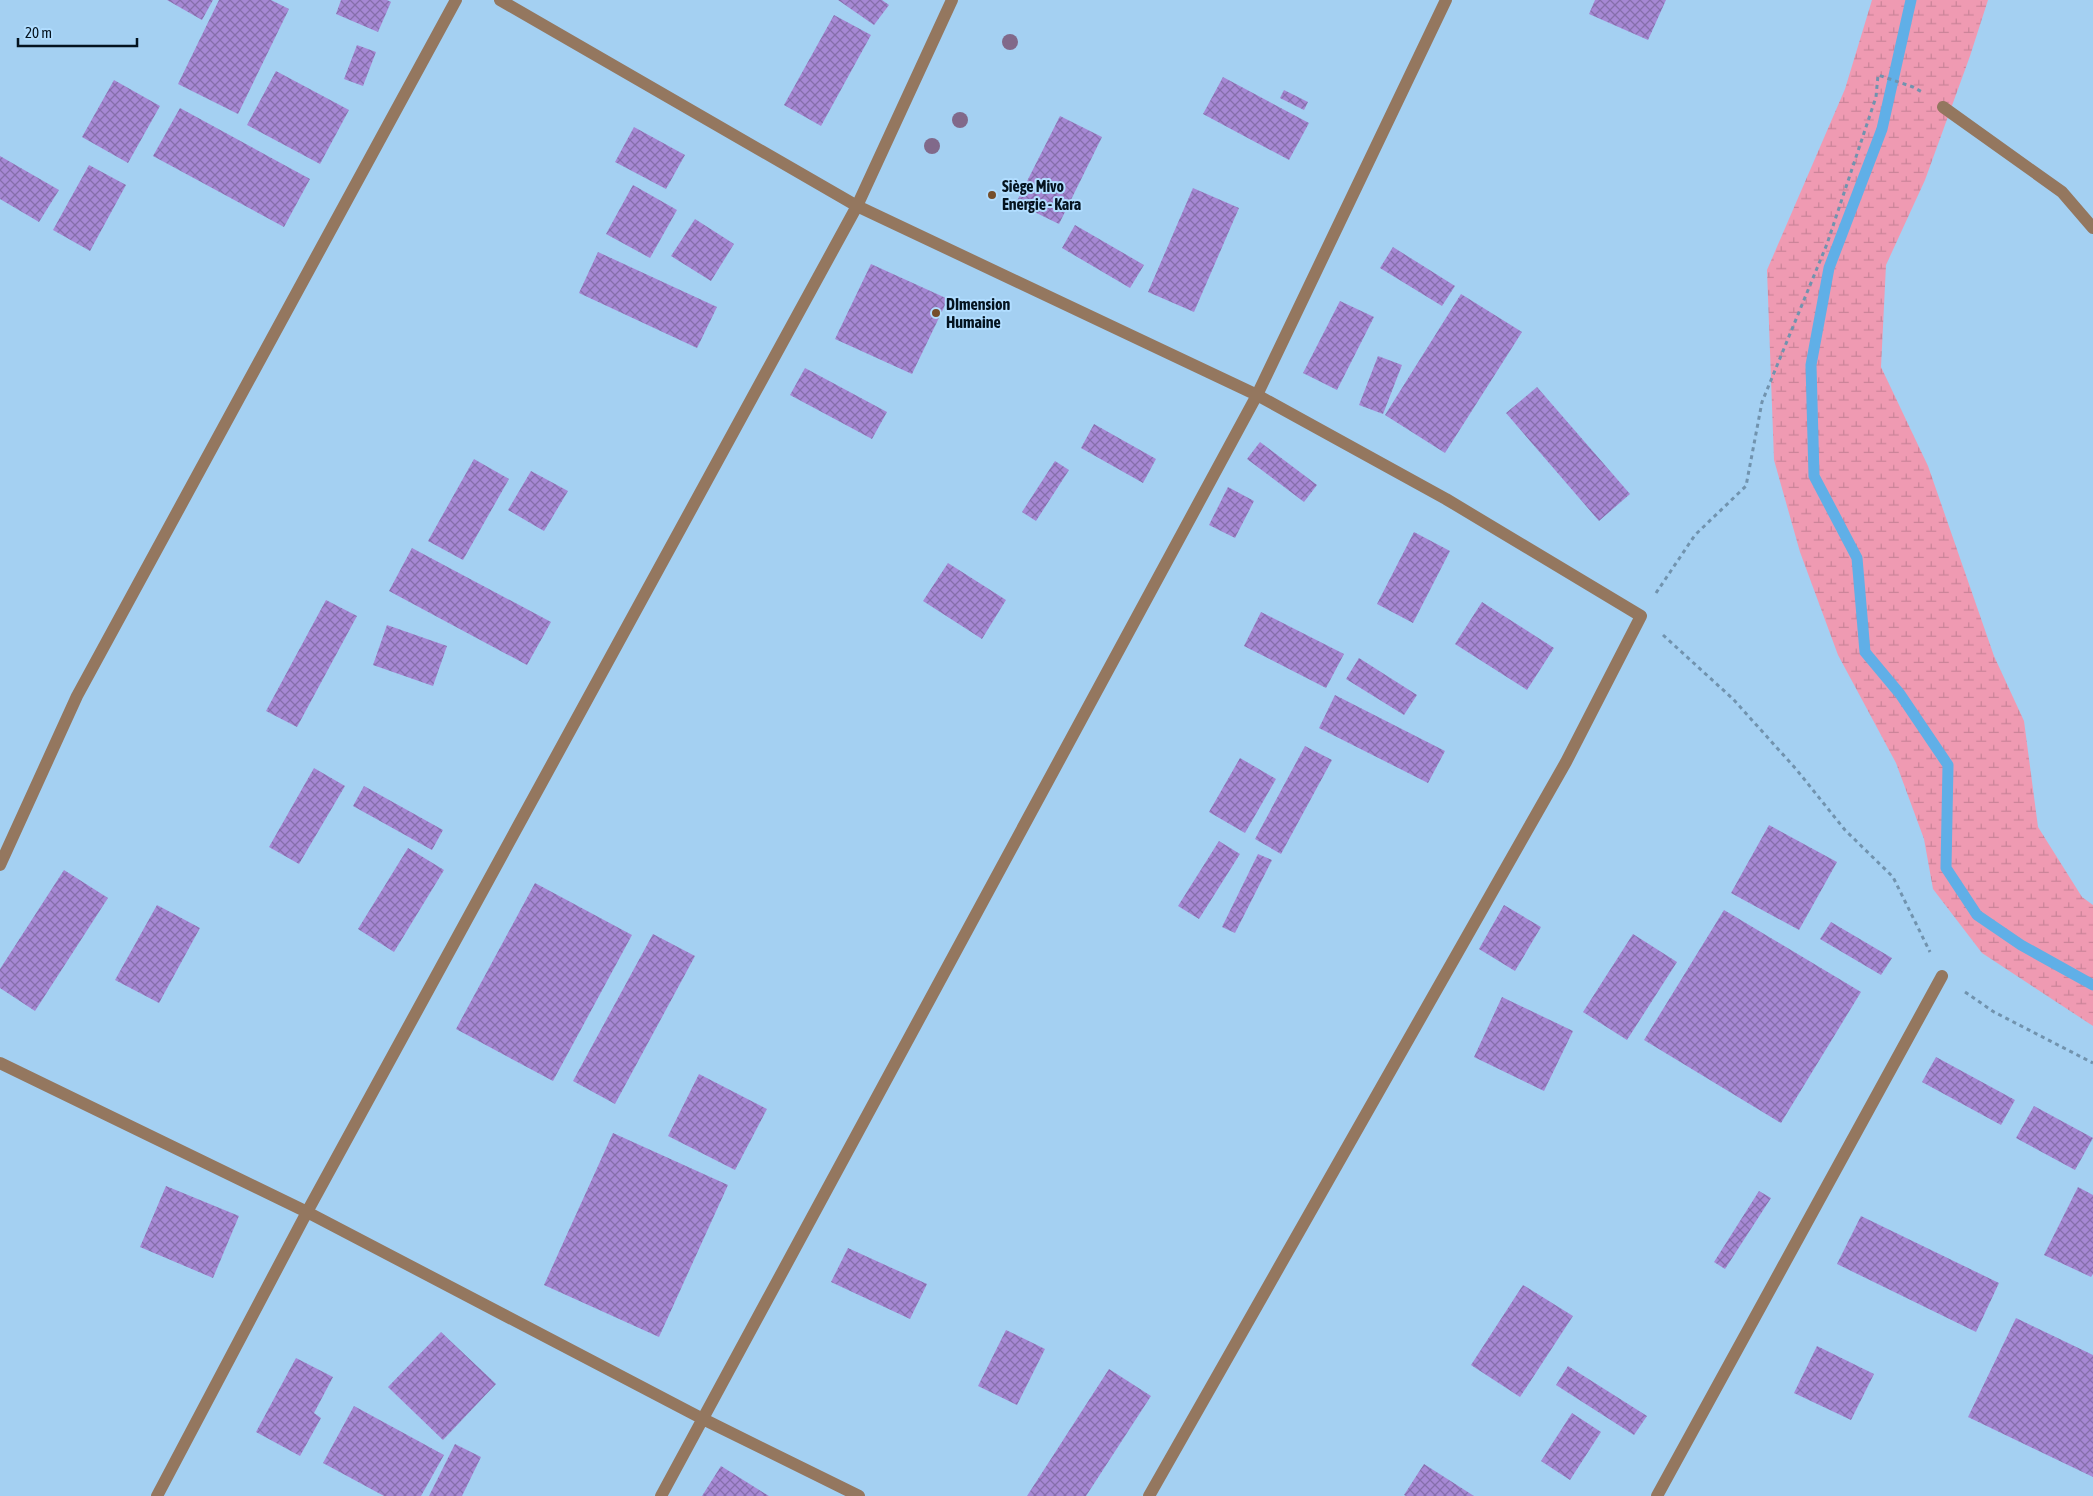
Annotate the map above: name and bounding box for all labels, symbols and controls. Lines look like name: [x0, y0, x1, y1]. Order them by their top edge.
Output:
scale bar: [18, 15, 136, 47]
text: 20 m: [25, 24, 52, 41]
place label: Siège Mivo Energie - Kara: [1002, 177, 1081, 213]
marker: Siège Mivo Energie - Kara: [986, 189, 998, 201]
place label: DImension Humaine: [946, 295, 1010, 331]
marker: DImension Humaine: [930, 307, 942, 319]

